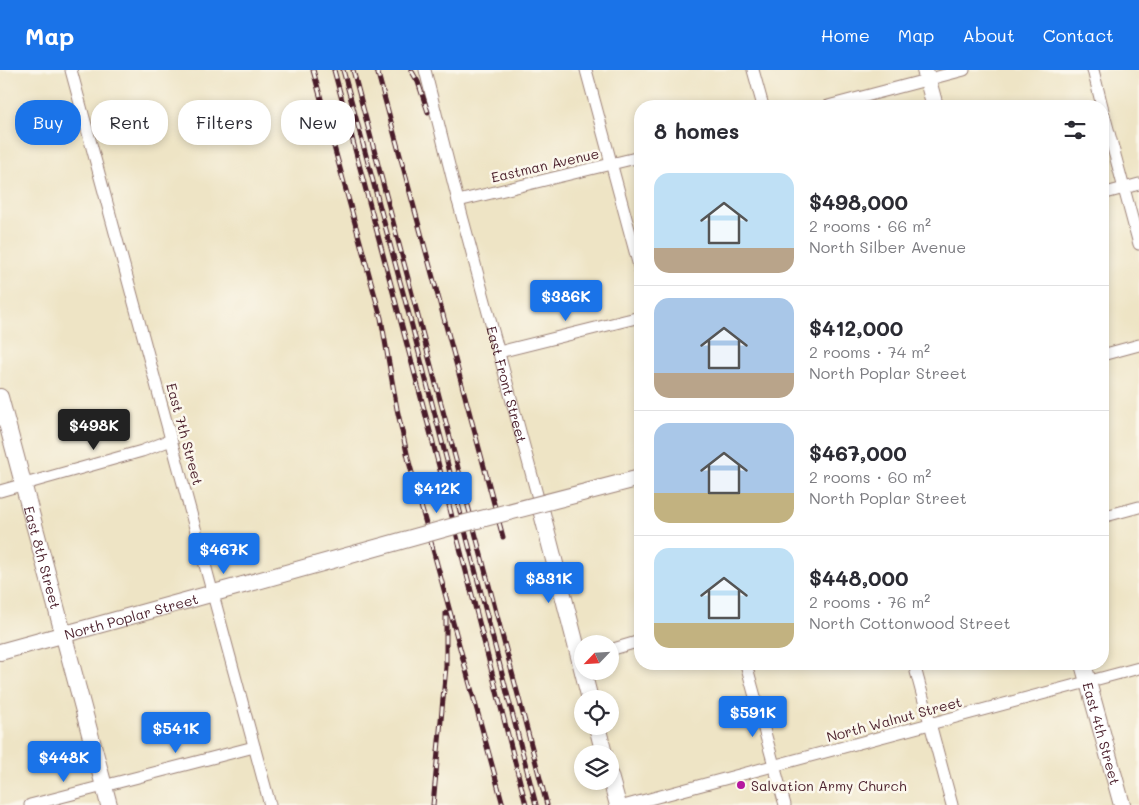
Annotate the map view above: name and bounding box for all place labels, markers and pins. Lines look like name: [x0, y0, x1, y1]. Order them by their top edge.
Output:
pin: $386K: [531, 280, 601, 322]
pin: $498K: [59, 408, 129, 451]
pin: $412K: [402, 472, 472, 514]
pin: $467K: [189, 532, 259, 575]
pin: $831K: [514, 562, 584, 604]
pin: $591K: [718, 696, 788, 738]
pin: $541K: [141, 712, 211, 754]
pin: $448K: [29, 740, 99, 783]
place label: Salvation Army Church: [751, 776, 907, 795]
marker: Salvation Army Church: [735, 779, 747, 791]

